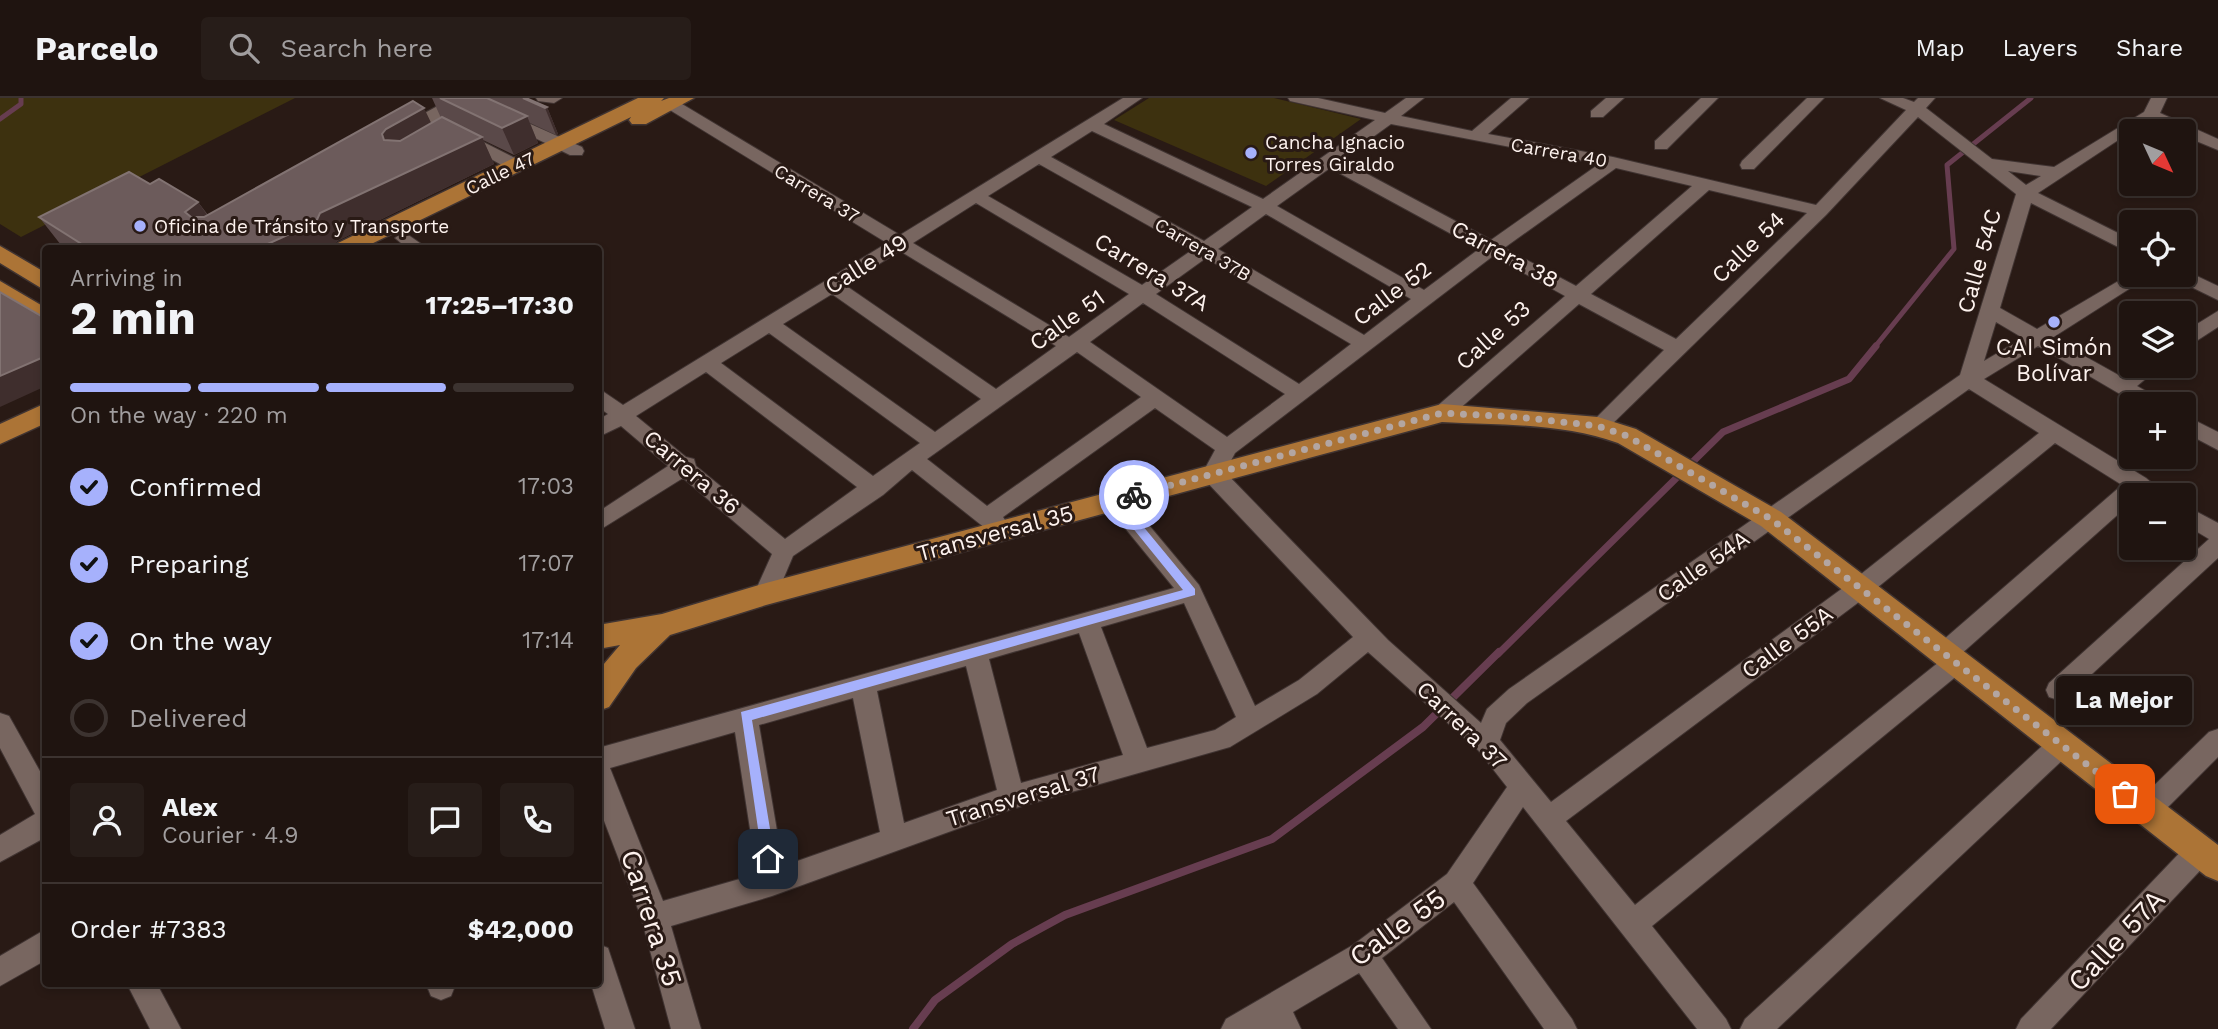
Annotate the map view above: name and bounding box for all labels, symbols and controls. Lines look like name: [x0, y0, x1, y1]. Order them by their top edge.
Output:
search box: [201, 17, 691, 80]
text: Parcelo: [35, 29, 159, 68]
icon: search: [225, 29, 263, 67]
text: Search here: [281, 33, 433, 63]
text: Map: [1916, 34, 1964, 62]
text: Layers: [2002, 34, 2078, 62]
text: Share: [2116, 34, 2183, 62]
north arrow: [2119, 119, 2196, 196]
map controls: [2119, 119, 2196, 560]
place label: Cancha Ignacio Torres Giraldo: [1265, 131, 1405, 176]
street label: Carrera 40: [1509, 133, 1609, 172]
marker: Cancha Ignacio Torres Giraldo: [1243, 145, 1259, 161]
street label: Calle 47: [462, 147, 539, 200]
street label: Carrera 37: [770, 159, 863, 228]
street label: Calle 54: [1706, 206, 1791, 289]
street label: Calle 54C: [1952, 206, 2007, 316]
button: locate: [2119, 210, 2196, 287]
street label: Carrera 37B: [1150, 213, 1255, 286]
place label: Oficina de Tránsito y Transporte: [154, 215, 449, 238]
street label: Carrera 38: [1447, 215, 1563, 294]
marker: Oficina de Tránsito y Transporte: [132, 218, 148, 234]
street label: Carrera 37A: [1089, 228, 1214, 317]
street label: Calle 49: [820, 229, 913, 300]
street label: Calle 52: [1348, 255, 1437, 331]
text: Arriving in: [70, 265, 183, 292]
street label: Calle 51: [1024, 284, 1110, 357]
text: 17:25–17:30: [425, 290, 574, 320]
text: 2 min: [70, 291, 196, 345]
street label: Calle 53: [1451, 295, 1536, 376]
button: layers: [2119, 301, 2196, 378]
marker: CAI Simón Bolívar: [2046, 314, 2062, 330]
place label: CAI Simón Bolívar: [1996, 334, 2112, 387]
button: +: [2119, 392, 2196, 469]
text: On the way · 220 m: [70, 402, 288, 429]
street label: Carrera 36: [638, 424, 745, 520]
courier: [1099, 460, 1169, 530]
icon: check: [70, 468, 108, 506]
text: Confirmed: [129, 472, 262, 502]
text: 17:03: [518, 473, 574, 500]
icon: bike: [1115, 476, 1153, 514]
button: −: [2119, 483, 2196, 560]
street label: Transversal 35: [914, 500, 1076, 567]
street label: Calle 54A: [1652, 525, 1755, 608]
icon: check: [70, 545, 108, 583]
text: Preparing: [129, 549, 249, 579]
text: 17:07: [519, 550, 574, 577]
street label: Calle 55A: [1736, 600, 1838, 684]
icon: check: [70, 622, 108, 660]
text: On the way: [129, 626, 272, 656]
text: 17:14: [522, 627, 574, 654]
callout: La Mejor: [2057, 675, 2193, 724]
street label: Carrera 37: [1411, 676, 1513, 775]
text: La Mejor: [2075, 687, 2173, 714]
text: Delivered: [129, 703, 248, 733]
street label: Transversal 37: [943, 760, 1103, 833]
pin: [2095, 764, 2155, 824]
icon: bag: [2106, 775, 2144, 813]
button: person: [70, 783, 144, 857]
button: chat: [408, 783, 482, 857]
button: phone: [500, 783, 574, 857]
text: Alex: [162, 792, 218, 822]
text: Courier · 4.9: [162, 822, 298, 849]
pin: [738, 829, 798, 889]
icon: home: [749, 840, 787, 878]
street label: Carrera 35: [614, 846, 689, 991]
street label: Calle 55: [1343, 882, 1452, 973]
street label: Calle 57A: [2061, 883, 2172, 998]
text: Order #7383: [70, 914, 227, 944]
text: $42,000: [468, 914, 574, 944]

